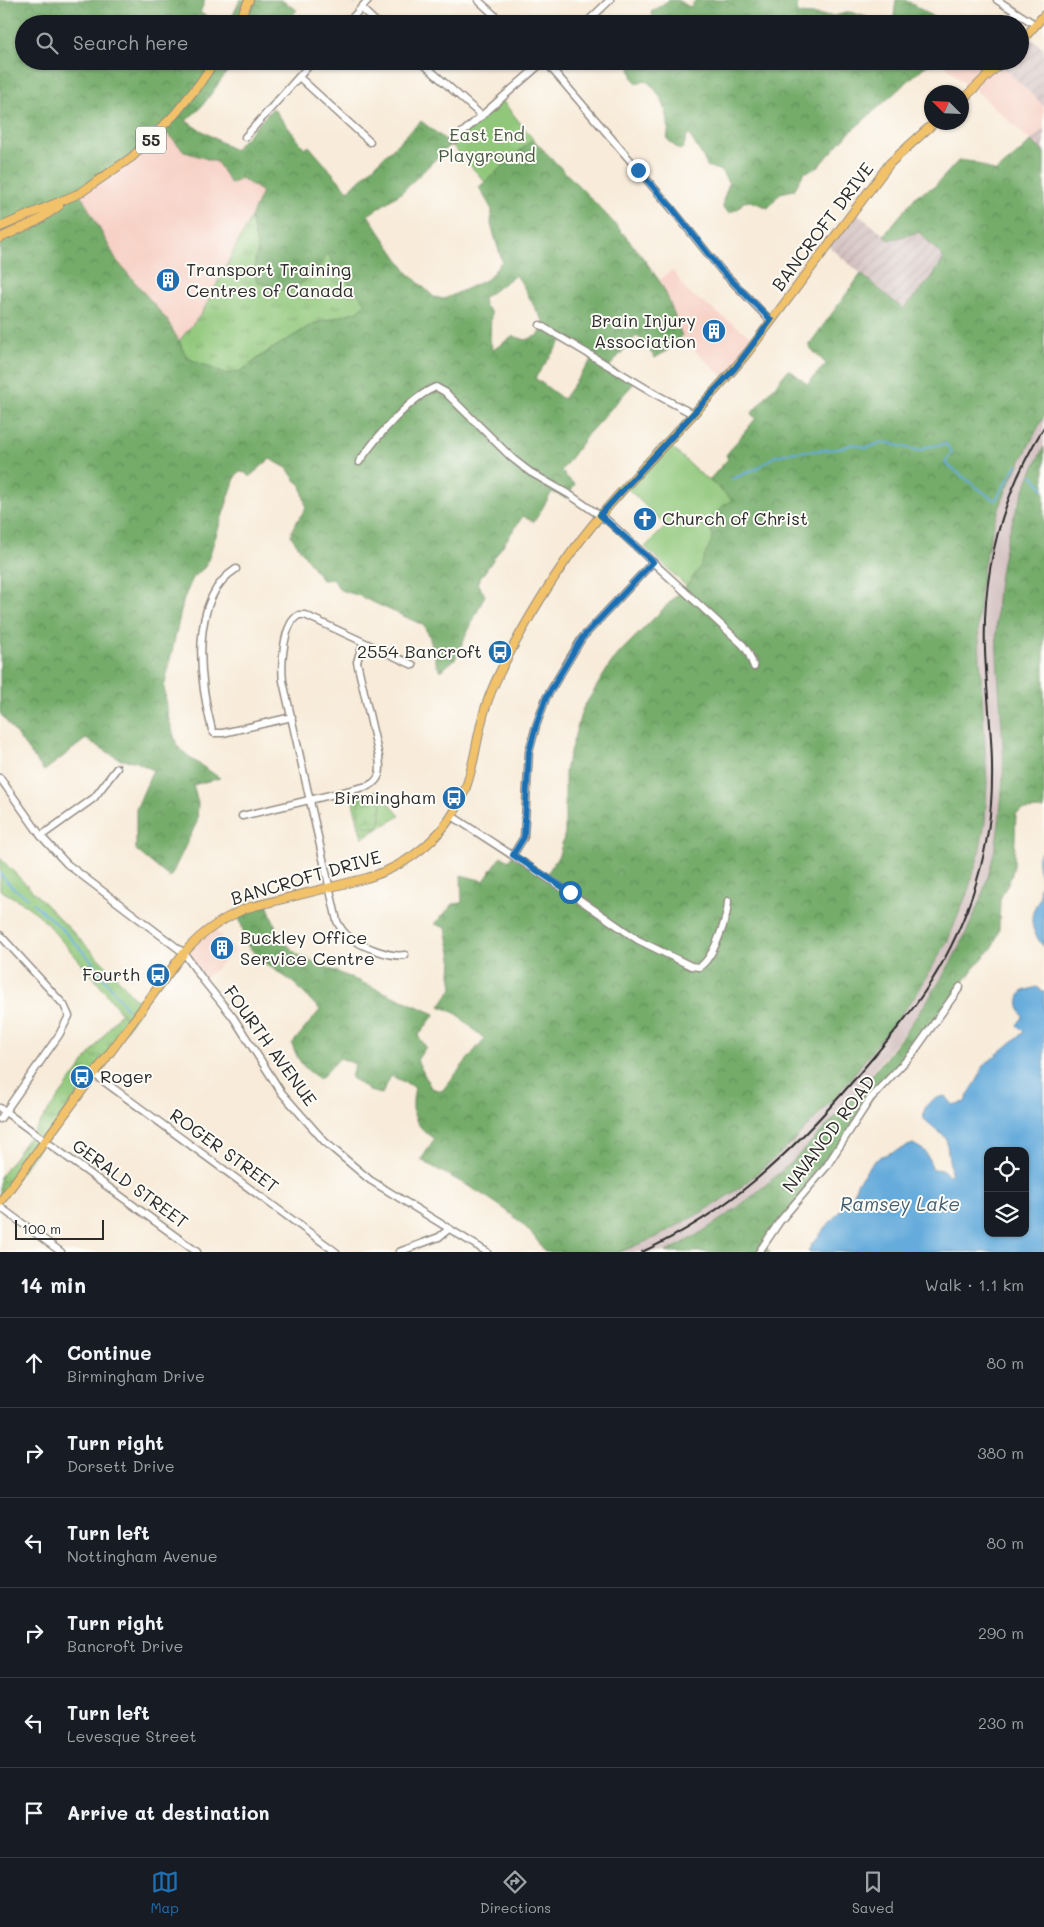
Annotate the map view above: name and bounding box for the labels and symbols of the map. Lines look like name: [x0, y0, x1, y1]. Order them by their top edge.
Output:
north arrow: [924, 85, 969, 130]
park label: East End Playground: [438, 122, 536, 167]
road number: 55: [136, 126, 166, 154]
street label: BANCROFT DRIVE: [766, 157, 878, 296]
route end: [627, 159, 650, 182]
place label: Transport Training Centres of Canada: [186, 257, 354, 302]
building icon: Transport Training Centres of Canada: [155, 267, 181, 293]
place label: Brain Injury Association: [591, 308, 696, 353]
building icon: Brain Injury Association: [701, 318, 727, 344]
church icon: Church of Christ: [632, 506, 658, 532]
place label: Church of Christ: [662, 506, 808, 530]
place label: 2554 Bancroft: [357, 639, 482, 663]
bus stop icon: 2554 Bancroft: [487, 639, 513, 665]
place label: Birmingham: [334, 785, 436, 809]
bus stop icon: Birmingham: [441, 785, 467, 811]
street label: BANCROFT DRIVE: [228, 844, 384, 910]
route start: [559, 881, 582, 904]
place label: Buckley Office Service Centre: [240, 925, 375, 970]
building icon: Buckley Office Service Centre: [209, 935, 235, 961]
place label: Fourth: [82, 962, 140, 986]
bus stop icon: Fourth: [145, 962, 171, 988]
street label: FOURTH AVENUE: [219, 980, 323, 1111]
bus stop icon: Roger: [69, 1064, 95, 1090]
place label: Roger: [100, 1064, 153, 1088]
street label: NAVANOD ROAD: [776, 1070, 880, 1197]
street label: ROGER STREET: [165, 1103, 284, 1198]
street label: GERALD STREET: [68, 1133, 193, 1233]
water label: Ramsey Lake: [840, 1191, 960, 1216]
scale bar: [15, 1217, 104, 1240]

